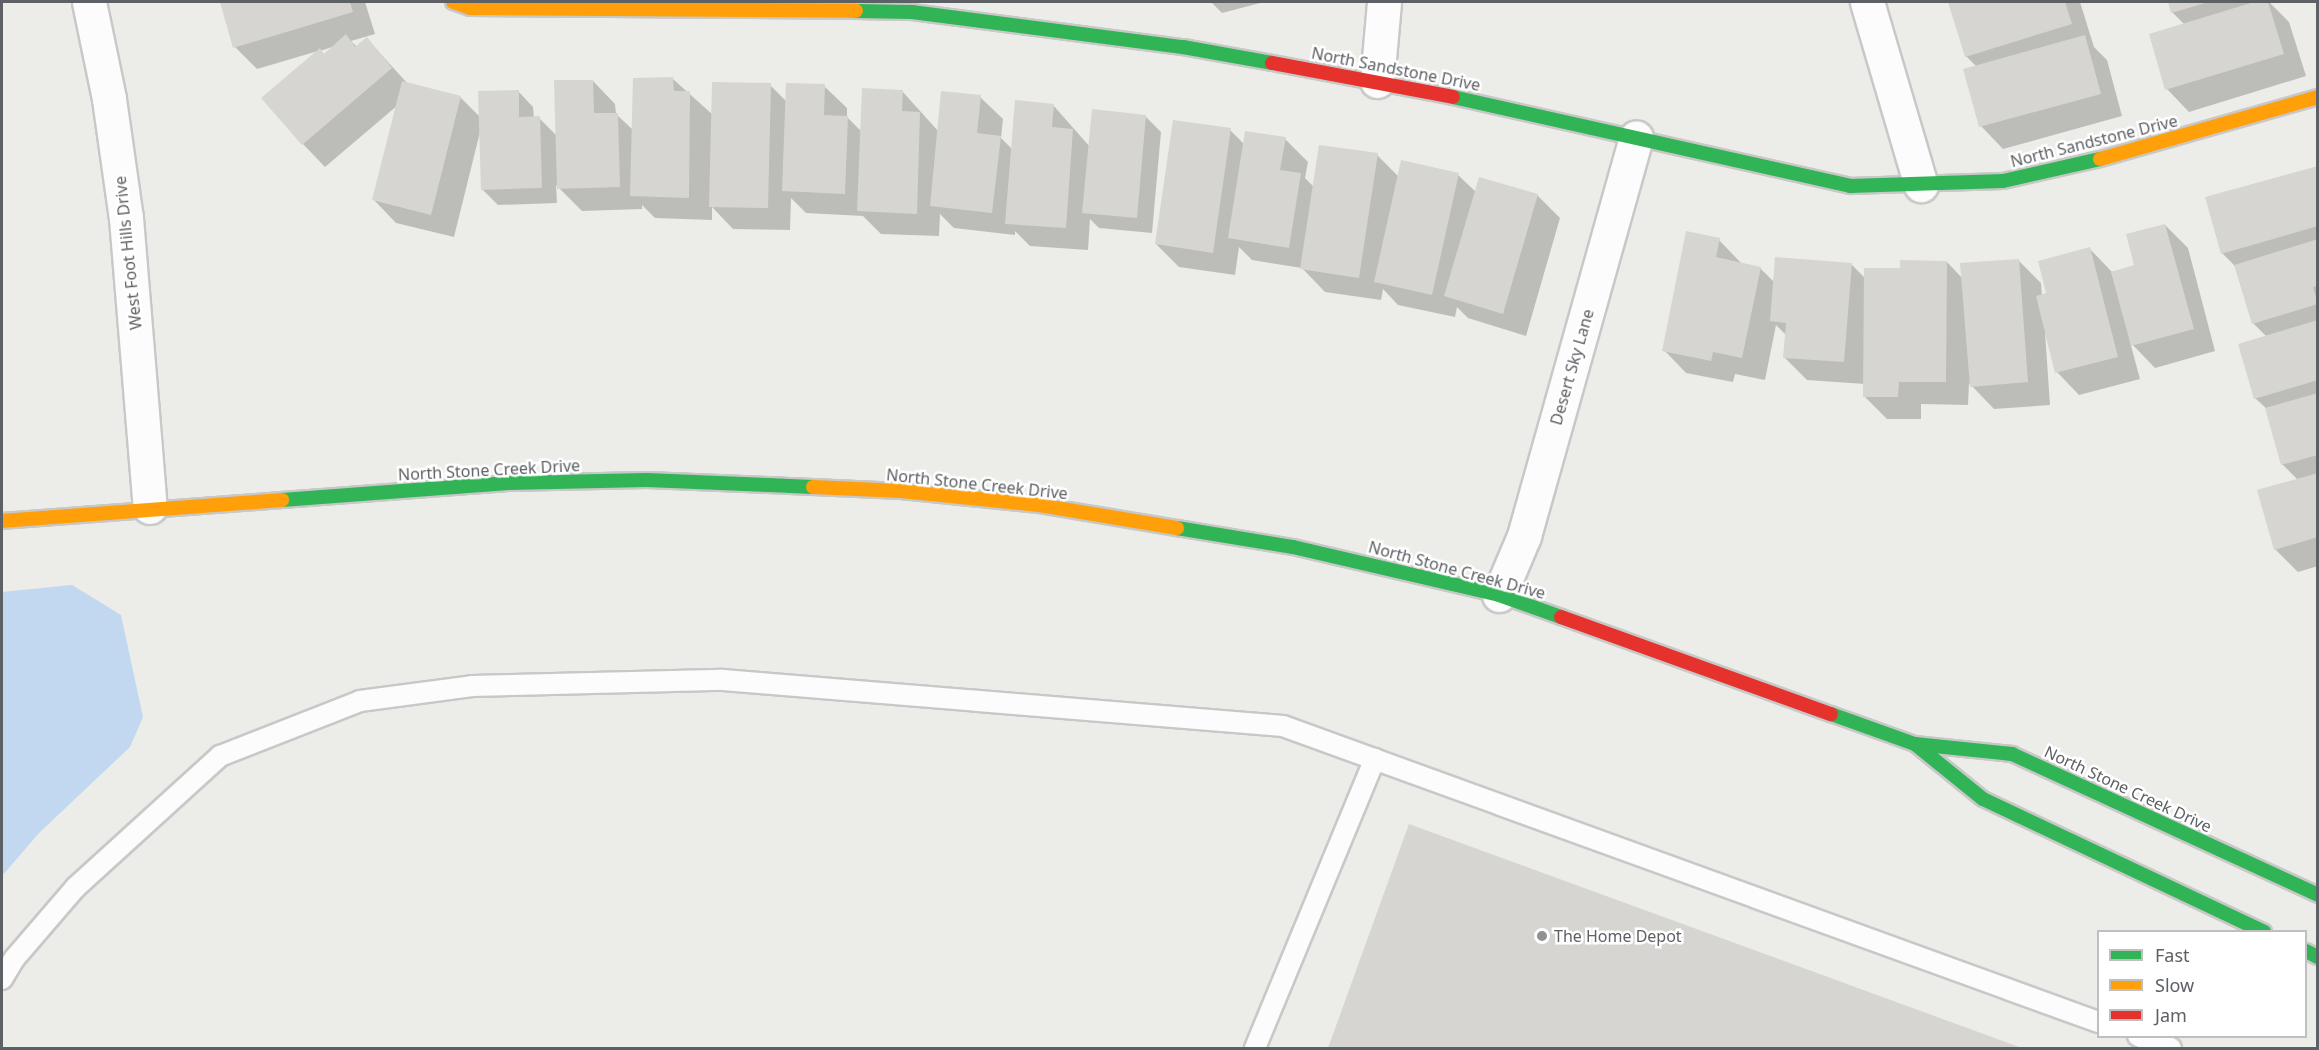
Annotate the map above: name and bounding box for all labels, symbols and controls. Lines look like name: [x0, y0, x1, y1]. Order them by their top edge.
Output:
street label: North Sandstone Drive: [1310, 43, 1482, 95]
street label: North Sandstone Drive: [2008, 111, 2180, 171]
street label: West Foot Hills Drive: [110, 175, 146, 331]
street label: Desert Sky Lane: [1546, 307, 1598, 427]
street label: North Stone Creek Drive: [397, 456, 581, 484]
street label: North Stone Creek Drive: [885, 465, 1069, 503]
street label: North Stone Creek Drive: [1366, 537, 1548, 603]
street label: North Stone Creek Drive: [2041, 742, 2215, 836]
place label: The Home Depot: [1554, 926, 1682, 946]
marker: The Home Depot: [1535, 929, 1549, 943]
legend: [2097, 930, 2307, 1038]
text: Fast: [2155, 943, 2190, 967]
text: Slow: [2155, 973, 2194, 997]
text: Jam: [2155, 1003, 2187, 1027]

